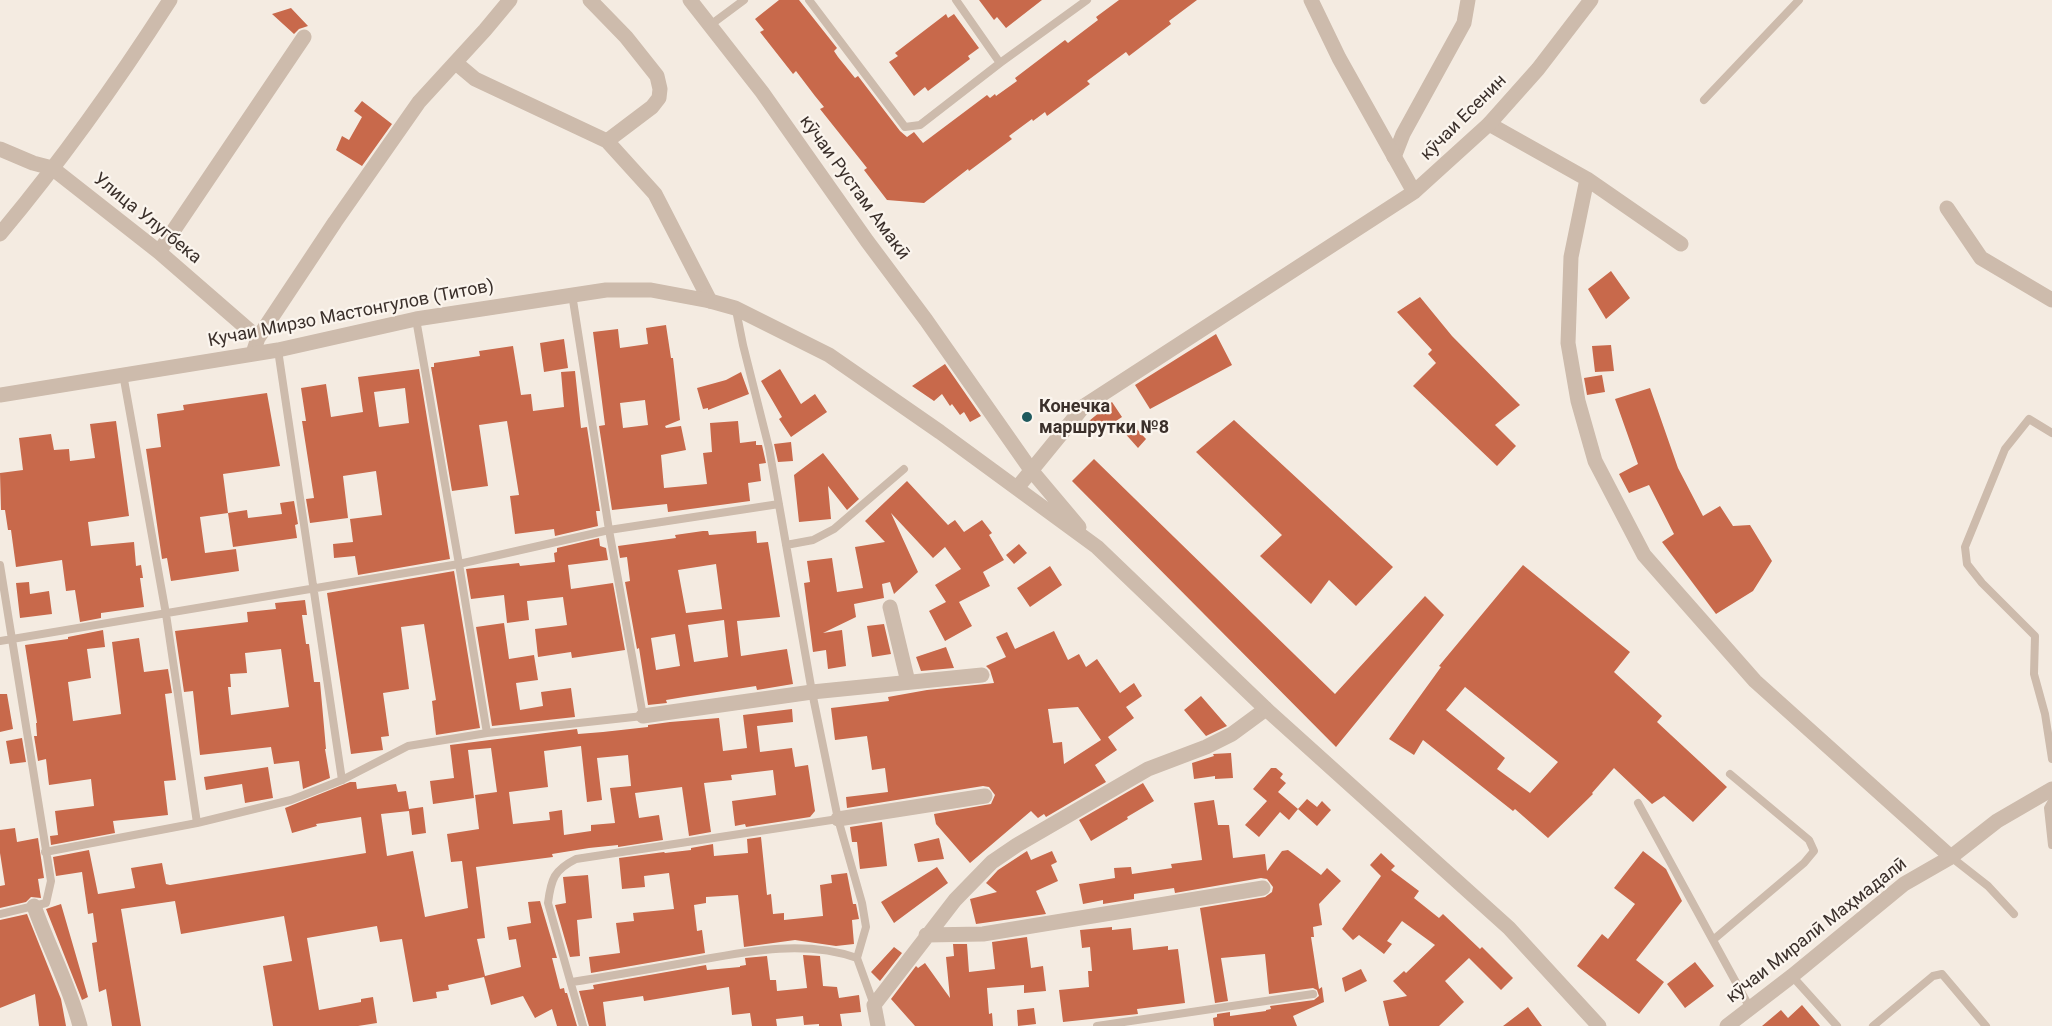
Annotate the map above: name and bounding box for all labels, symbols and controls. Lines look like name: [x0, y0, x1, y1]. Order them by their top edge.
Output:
street label: кӯчаи Есенин: [1416, 70, 1512, 166]
street label: кӯчаи Рустам Амакӣ: [794, 112, 914, 264]
street label: Улица Улугбека: [89, 169, 205, 269]
street label: Кучаи Мирзо Мастонгулов (Титов): [206, 276, 496, 352]
place label: Конечка маршрутки №8: [1039, 396, 1169, 438]
marker: Конечка маршрутки №8: [1020, 410, 1034, 424]
street label: кӯчаи Миралӣ Маҳмадалӣ: [1722, 854, 1912, 1008]

